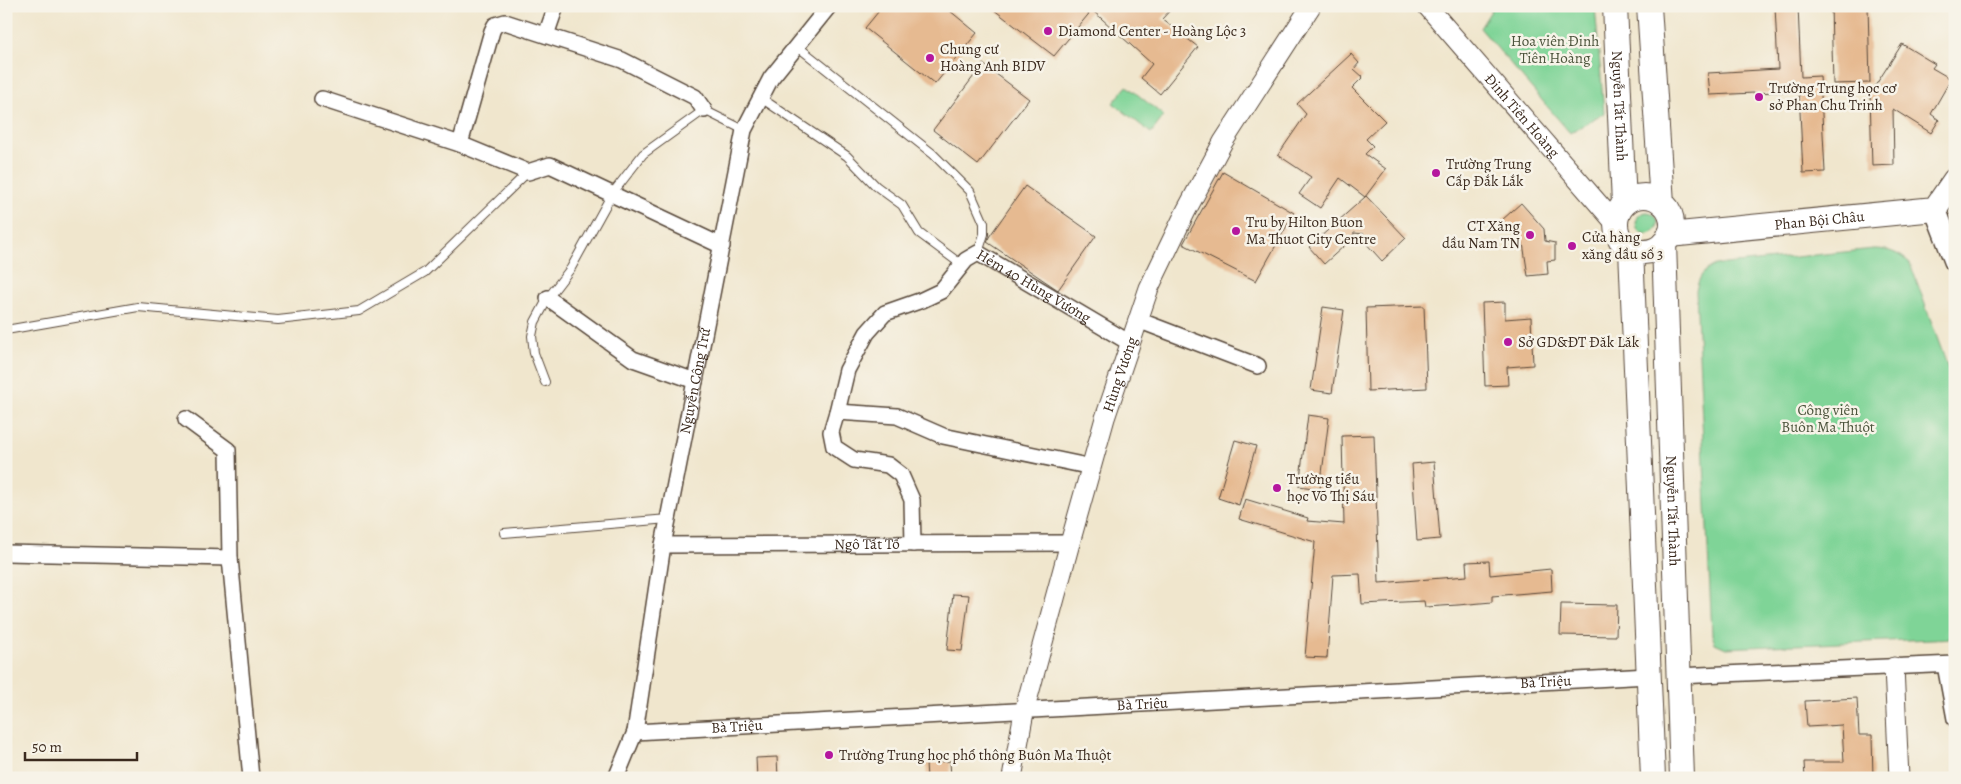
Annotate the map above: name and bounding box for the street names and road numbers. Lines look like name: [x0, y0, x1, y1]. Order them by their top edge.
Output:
street label: Nguyễn Tất Thành: [1607, 50, 1632, 162]
street label: Đinh Tiên Hoàng: [1480, 69, 1564, 162]
street label: Phan Bội Châu: [1773, 206, 1866, 235]
street label: Hẻm 40 Hùng Vương: [973, 244, 1095, 328]
street label: Nguyễn Công Trứ: [675, 325, 715, 436]
street label: Hùng Vương: [1098, 334, 1142, 415]
street label: Nguyễn Tất Thành: [1661, 455, 1685, 567]
street label: Ngô Tất Tố: [834, 534, 900, 554]
street label: Bà Triệu: [1519, 670, 1573, 693]
street label: Bà Triệu: [1116, 693, 1169, 715]
street label: Bà Triệu: [711, 715, 764, 738]

